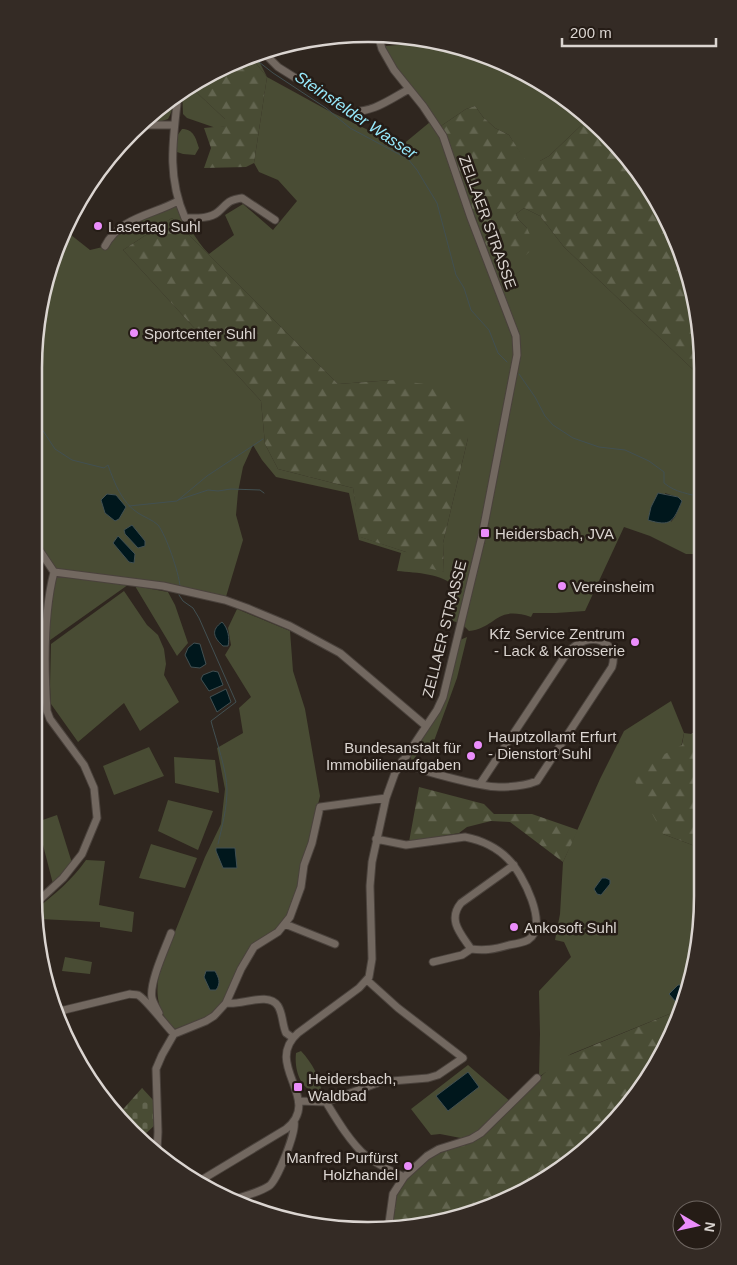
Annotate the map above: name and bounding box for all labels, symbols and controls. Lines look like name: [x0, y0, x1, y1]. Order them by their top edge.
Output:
scale bar: [562, 15, 716, 47]
text: 200 m: [570, 24, 612, 41]
water label: Steinsfelder Wasser: [292, 68, 421, 162]
street label: ZELLAER STRASSE: [456, 153, 520, 291]
place label: Lasertag Suhl: [108, 218, 201, 235]
marker: Lasertag Suhl: [92, 220, 104, 232]
place label: Sportcenter Suhl: [144, 325, 256, 342]
marker: Sportcenter Suhl: [128, 327, 140, 339]
place label: Heidersbach, JVA: [495, 525, 614, 542]
marker: Heidersbach, JVA: [479, 527, 491, 539]
street label: ZELLAER STRASSE: [419, 559, 469, 699]
place label: Vereinsheim: [572, 578, 655, 595]
marker: Vereinsheim: [556, 580, 568, 592]
place label: Kfz Service Zentrum - Lack & Karosserie: [489, 625, 625, 659]
marker: Kfz Service Zentrum - Lack & Karosserie: [629, 636, 641, 648]
place label: Hauptzollamt Erfurt - Dienstort Suhl: [488, 728, 617, 762]
place label: Bundesanstalt für Immobilienaufgaben: [326, 739, 461, 773]
marker: Hauptzollamt Erfurt - Dienstort Suhl: [472, 739, 484, 751]
marker: Bundesanstalt für Immobilienaufgaben: [465, 750, 477, 762]
place label: Ankosoft Suhl: [524, 919, 617, 936]
marker: Ankosoft Suhl: [508, 921, 520, 933]
place label: Heidersbach, Waldbad: [308, 1070, 396, 1104]
marker: Heidersbach, Waldbad: [292, 1081, 304, 1093]
place label: Manfred Purfürst Holzhandel: [286, 1149, 399, 1183]
marker: Manfred Purfürst Holzhandel: [402, 1160, 414, 1172]
north arrow: [672, 1200, 722, 1250]
text: N: [701, 1221, 719, 1233]

